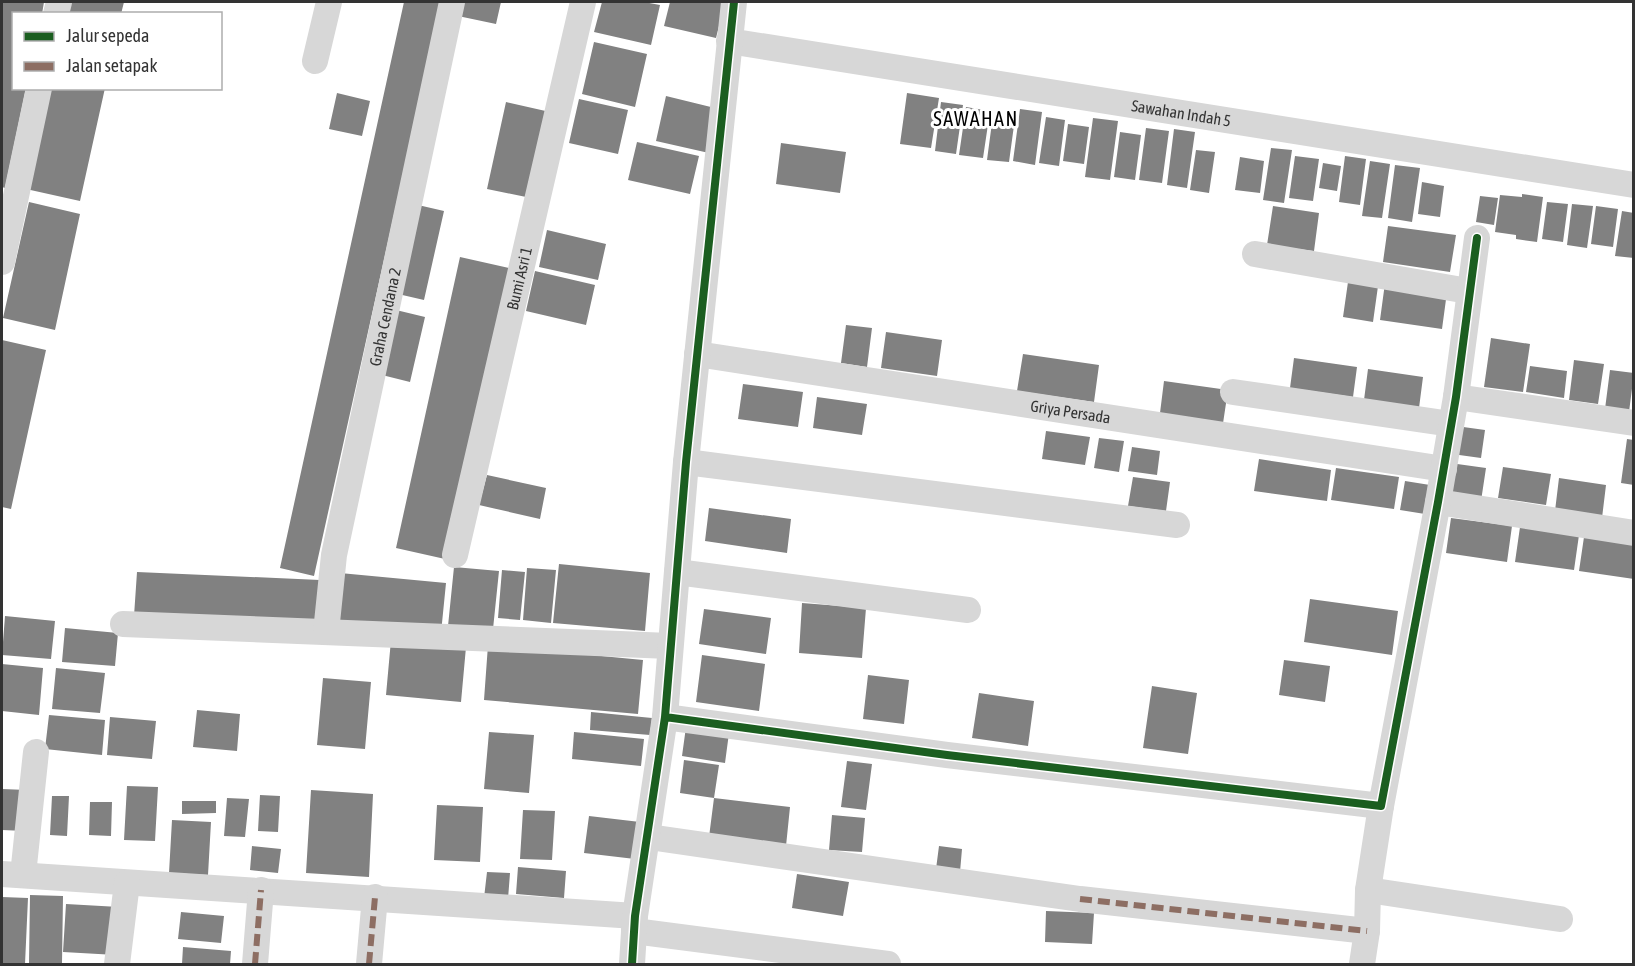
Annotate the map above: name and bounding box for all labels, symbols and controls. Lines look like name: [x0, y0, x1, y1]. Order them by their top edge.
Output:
legend: [12, 12, 222, 90]
text: Jalur sepeda: [66, 25, 149, 46]
text: Jalan setapak: [66, 55, 157, 76]
street label: Sawahan Indah 5: [1130, 96, 1232, 130]
district label: SAWAHAN: [933, 107, 1019, 130]
street label: Bumi Asri 1: [503, 245, 535, 312]
street label: Graha Cendana 2: [366, 266, 404, 368]
street label: Griya Persada: [1029, 396, 1112, 427]

